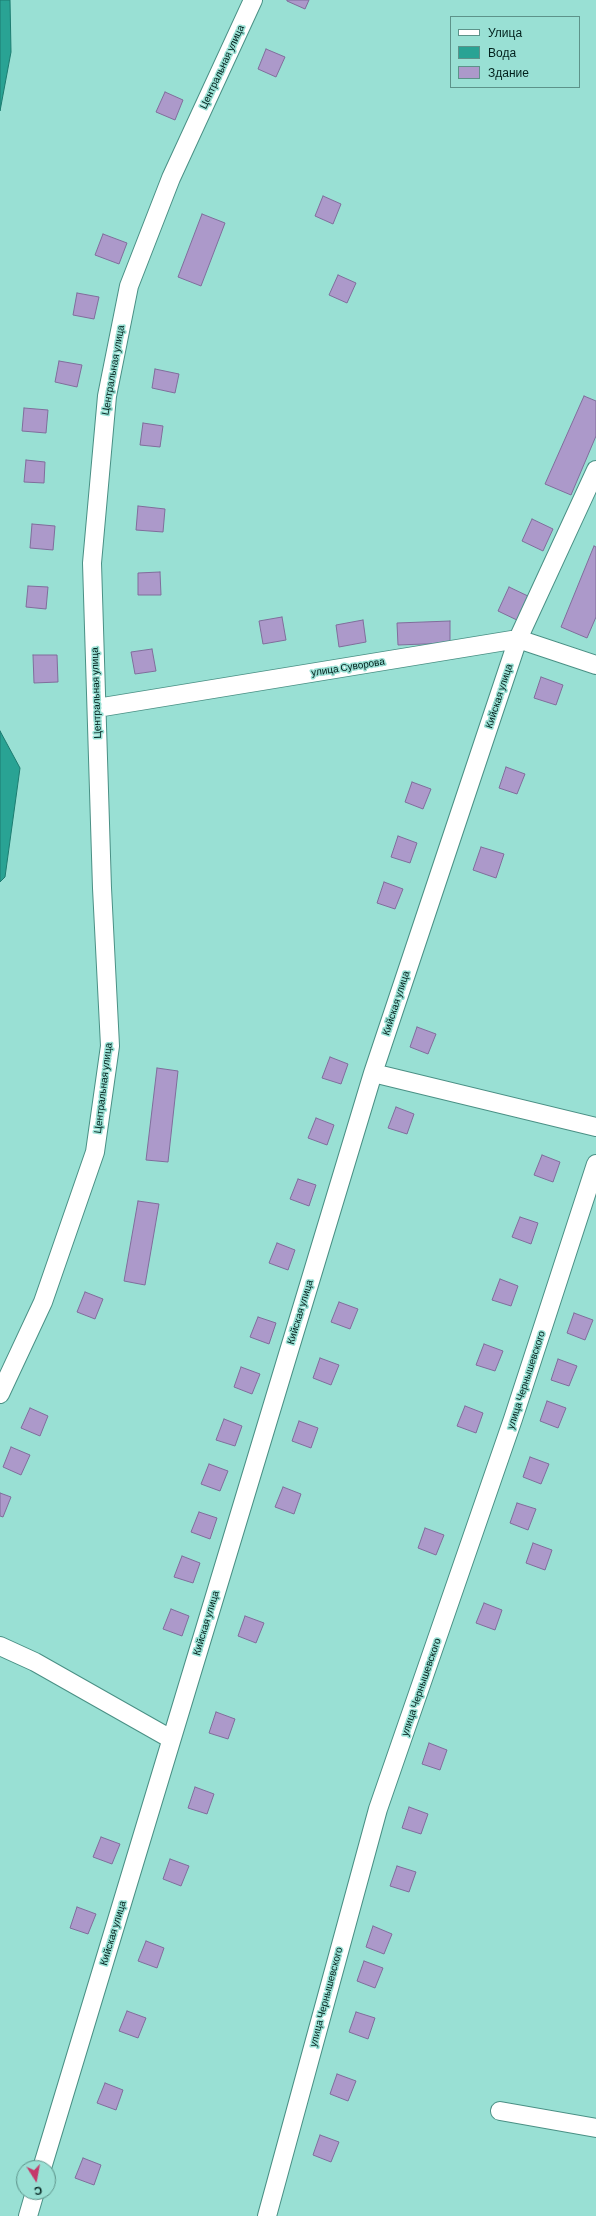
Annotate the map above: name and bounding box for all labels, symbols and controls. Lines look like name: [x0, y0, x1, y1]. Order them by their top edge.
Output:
legend: [450, 16, 580, 88]
street label: Центральная улица: [197, 23, 247, 111]
text: Улица: [488, 25, 522, 39]
text: Вода: [488, 45, 516, 59]
text: Здание: [488, 65, 529, 79]
street label: Центральная улица: [99, 324, 127, 416]
street label: Центральная улица: [88, 647, 104, 739]
street label: улица Суворова: [310, 655, 386, 679]
street label: Кийская улица: [483, 662, 515, 730]
street label: Кийская улица: [380, 969, 412, 1037]
street label: Центральная улица: [91, 1042, 115, 1134]
street label: Кийская улица: [284, 1278, 316, 1346]
street label: улица Чернышевского: [504, 1329, 548, 1431]
street label: Кийская улица: [190, 1589, 222, 1657]
street label: улица Чернышевского: [399, 1636, 443, 1738]
street label: Кийская улица: [97, 1899, 129, 1967]
street label: улица Чернышевского: [307, 1946, 345, 2048]
north arrow: [16, 2160, 56, 2200]
text: С: [33, 2184, 43, 2198]

